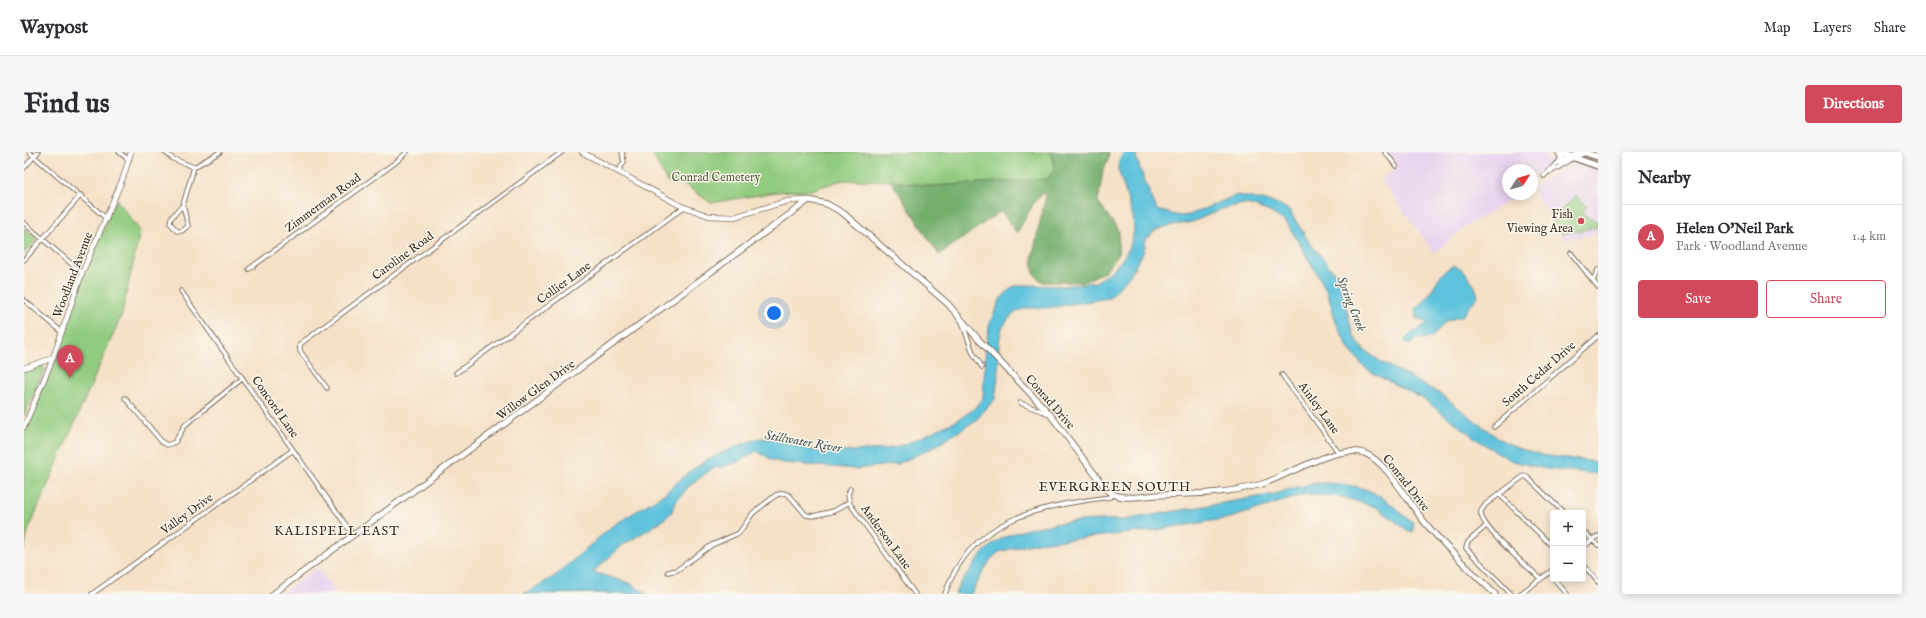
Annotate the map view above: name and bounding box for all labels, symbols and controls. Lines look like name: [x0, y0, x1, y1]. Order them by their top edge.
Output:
text: Waypost: [20, 16, 88, 40]
text: Map: [1764, 19, 1791, 37]
text: Layers: [1813, 19, 1852, 37]
text: Share: [1874, 19, 1906, 37]
button: Directions: [1805, 85, 1902, 123]
text: Find us: [24, 87, 110, 122]
north arrow: [1502, 164, 1538, 200]
text: Nearby: [1638, 168, 1691, 189]
street label: Zimmerman Road: [282, 170, 365, 236]
park label: Conrad Cemetery: [672, 170, 760, 185]
place label: Fish Viewing Area: [1506, 207, 1574, 236]
marker: Fish Viewing Area: [1576, 216, 1586, 226]
text: Helen O'Neil Park: [1676, 219, 1794, 238]
street label: Caroline Road: [369, 228, 437, 283]
text: A: [1647, 228, 1655, 245]
text: 1.4 km: [1852, 228, 1886, 245]
street label: Woodland Avenue: [50, 230, 96, 320]
text: Park · Woodland Avenue: [1676, 238, 1808, 255]
street label: Collier Lane: [534, 258, 594, 308]
water label: Spring Creek: [1331, 274, 1370, 335]
button: Save: [1638, 280, 1758, 318]
button: Share: [1766, 280, 1886, 318]
your location: [764, 303, 784, 323]
street label: South Cedar Drive: [1499, 338, 1579, 410]
pin: A: [57, 345, 83, 378]
street label: Willow Glen Drive: [494, 356, 579, 423]
street label: Conrad Drive: [1022, 371, 1078, 433]
street label: Concord Lane: [248, 373, 302, 441]
street label: Ainley Lane: [1295, 378, 1343, 437]
water label: Stillwater River: [763, 427, 843, 457]
street label: Conrad Drive: [1379, 452, 1433, 515]
district label: EVERGREEN SOUTH: [1039, 479, 1191, 496]
street label: Valley Drive: [157, 490, 216, 539]
street label: Anderson Lane: [857, 501, 915, 573]
map controls: [1550, 510, 1586, 582]
button: +: [1550, 510, 1586, 546]
district label: KALISPELL EAST: [274, 523, 400, 540]
button: −: [1550, 546, 1586, 582]

